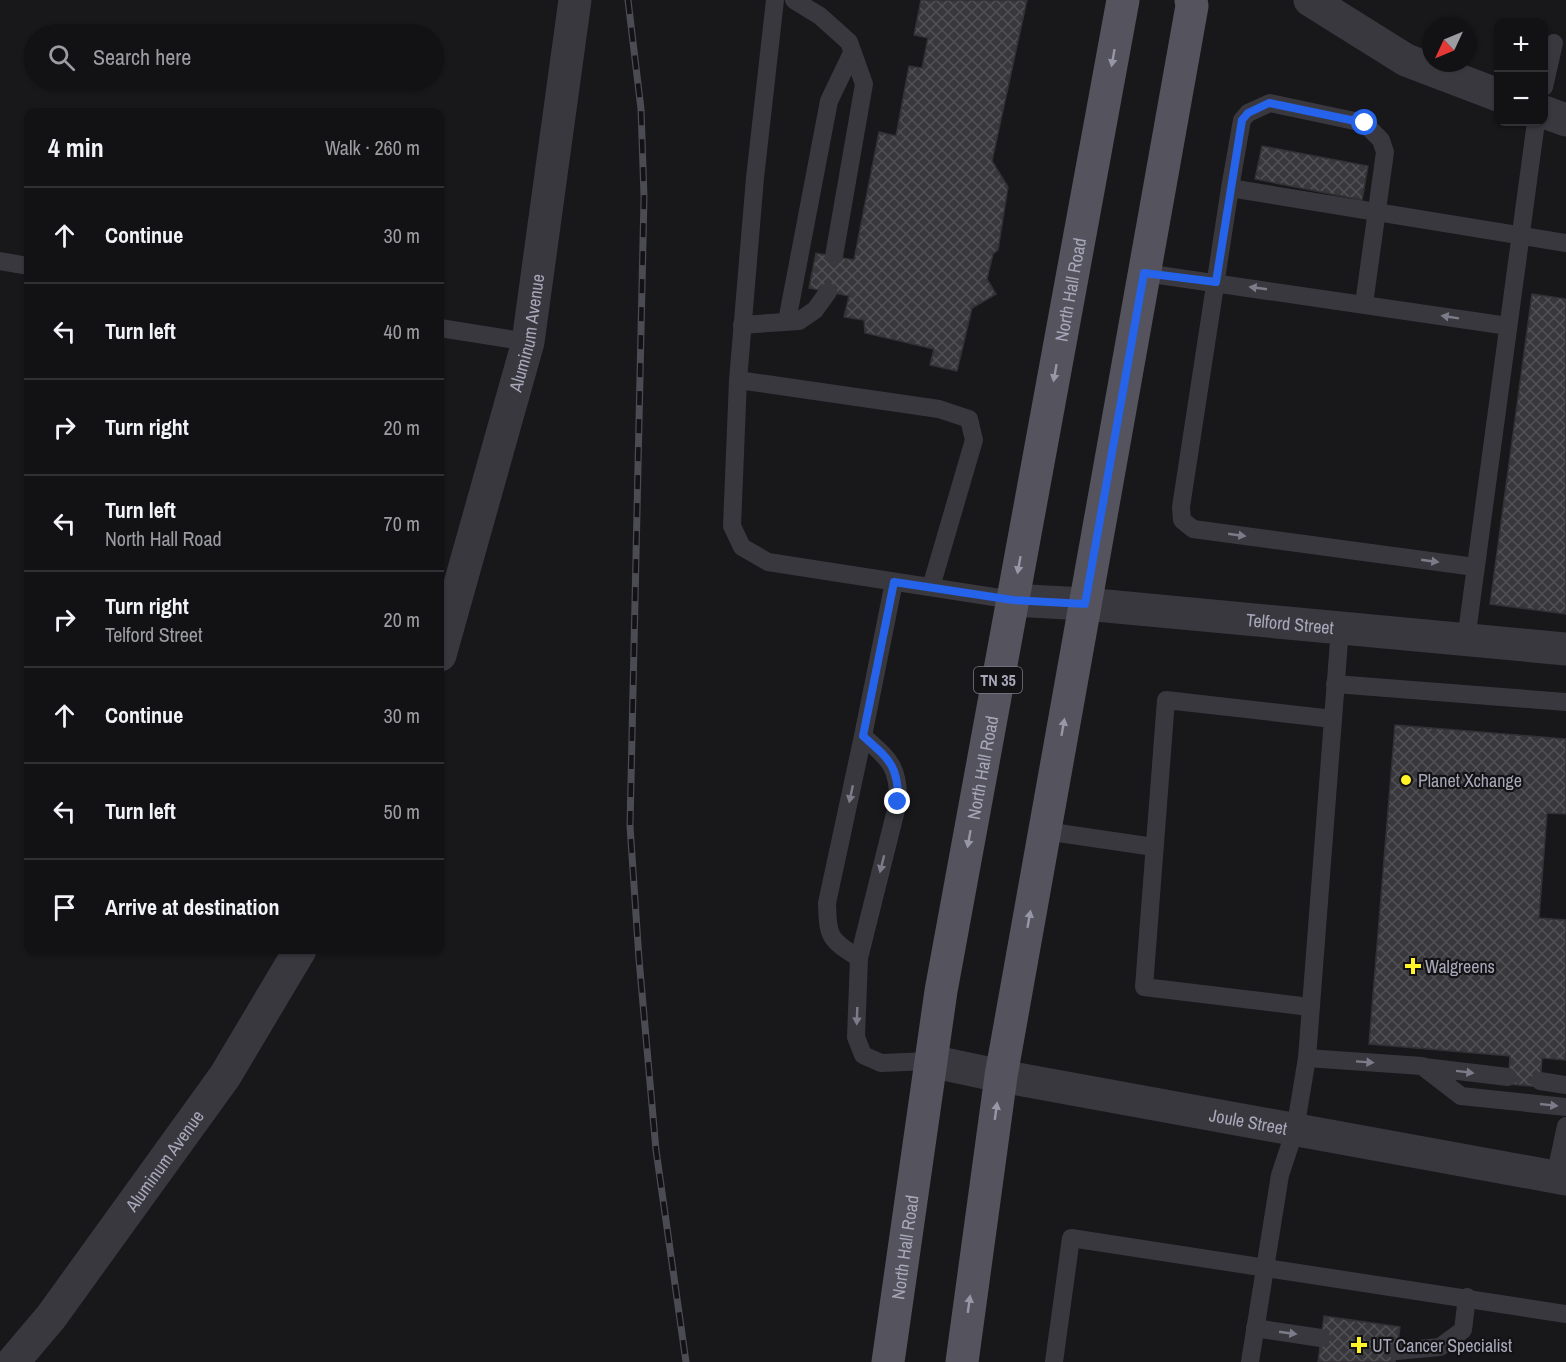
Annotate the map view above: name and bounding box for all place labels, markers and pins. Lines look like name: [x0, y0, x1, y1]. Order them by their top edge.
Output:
place label: Planet Xchange: [1418, 768, 1522, 793]
marker: Planet Xchange: [1399, 773, 1413, 787]
place label: Walgreens: [1425, 954, 1495, 979]
marker: Walgreens: [1406, 959, 1420, 973]
place label: UT Cancer Specialist: [1372, 1333, 1512, 1358]
marker: UT Cancer Specialist: [1350, 1336, 1368, 1354]

